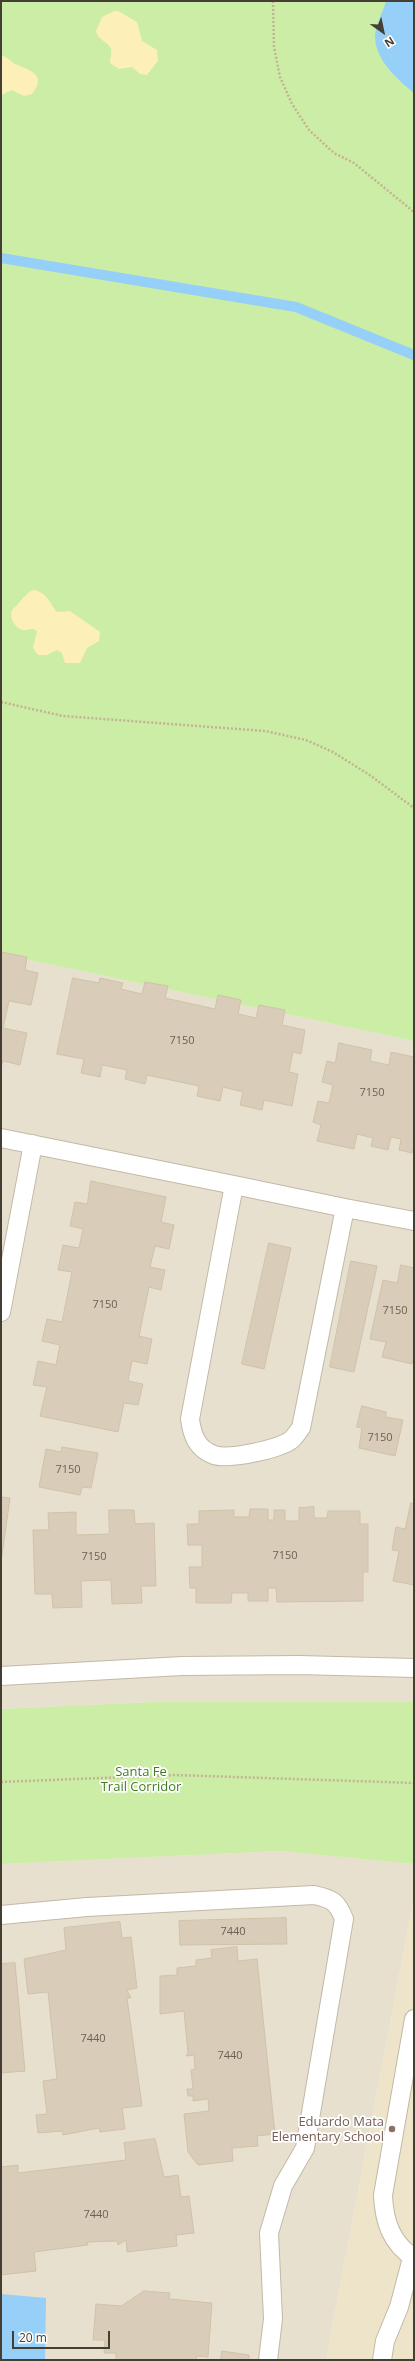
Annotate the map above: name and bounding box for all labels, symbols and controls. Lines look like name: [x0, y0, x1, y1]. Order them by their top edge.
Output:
north arrow: [363, 12, 403, 52]
text: N: [382, 34, 398, 51]
house number: 7150: [169, 1034, 195, 1048]
house number: 7150: [359, 1086, 385, 1100]
house number: 7150: [92, 1298, 118, 1312]
house number: 7150: [382, 1304, 408, 1318]
house number: 7150: [367, 1431, 393, 1445]
house number: 7150: [55, 1463, 81, 1477]
house number: 7150: [272, 1549, 298, 1563]
house number: 7150: [81, 1550, 107, 1564]
park label: Santa Fe Trail Corridor: [101, 1764, 181, 1795]
house number: 7440: [220, 1925, 246, 1939]
house number: 7440: [80, 2032, 106, 2046]
house number: 7440: [217, 2049, 243, 2063]
place label: Eduardo Mata Elementary School: [272, 2114, 384, 2145]
marker: Eduardo Mata Elementary School: [387, 2124, 397, 2134]
house number: 7440: [83, 2208, 109, 2222]
scale bar: [14, 2323, 112, 2349]
text: 20 m: [19, 2329, 47, 2346]

